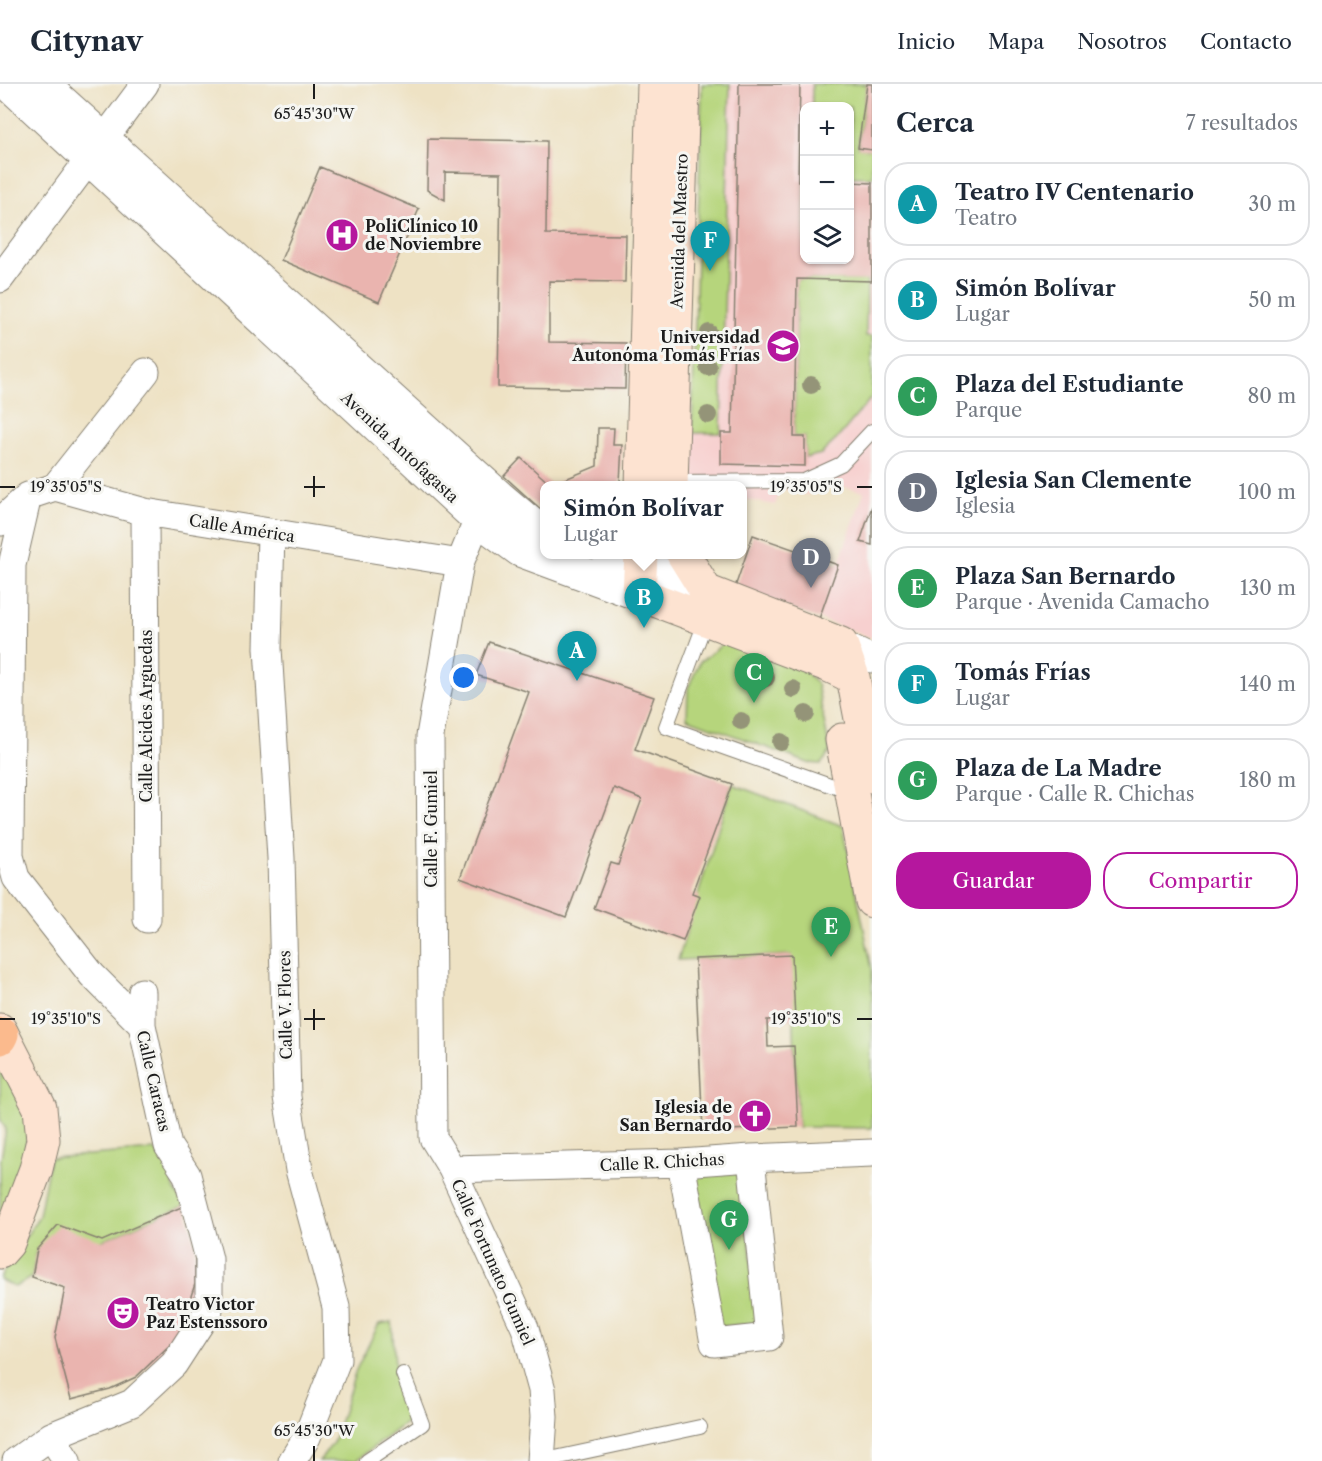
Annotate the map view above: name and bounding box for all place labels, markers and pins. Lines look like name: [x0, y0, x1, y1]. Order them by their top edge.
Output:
place label: PoliClínico 10 de Noviembre: [365, 216, 482, 254]
hospital icon: PoliClínico 10 de Noviembre: [324, 217, 360, 253]
pin: F: [690, 222, 730, 271]
place label: Universidad Autonóma Tomás Frías: [571, 327, 760, 365]
school or university icon: Universidad Autonóma Tomás Frías: [765, 328, 801, 364]
pin: D: [792, 538, 830, 588]
pin: B: [624, 578, 664, 628]
pin: A: [558, 632, 596, 681]
pin: C: [734, 654, 774, 703]
pin: E: [812, 908, 850, 957]
place label: Iglesia de San Bernardo: [620, 1097, 732, 1135]
church icon: Iglesia de San Bernardo: [737, 1098, 773, 1134]
pin: G: [710, 1200, 748, 1250]
place label: Teatro Victor Paz Estenssoro: [146, 1294, 268, 1332]
theatre icon: Teatro Victor Paz Estenssoro: [105, 1295, 141, 1331]

